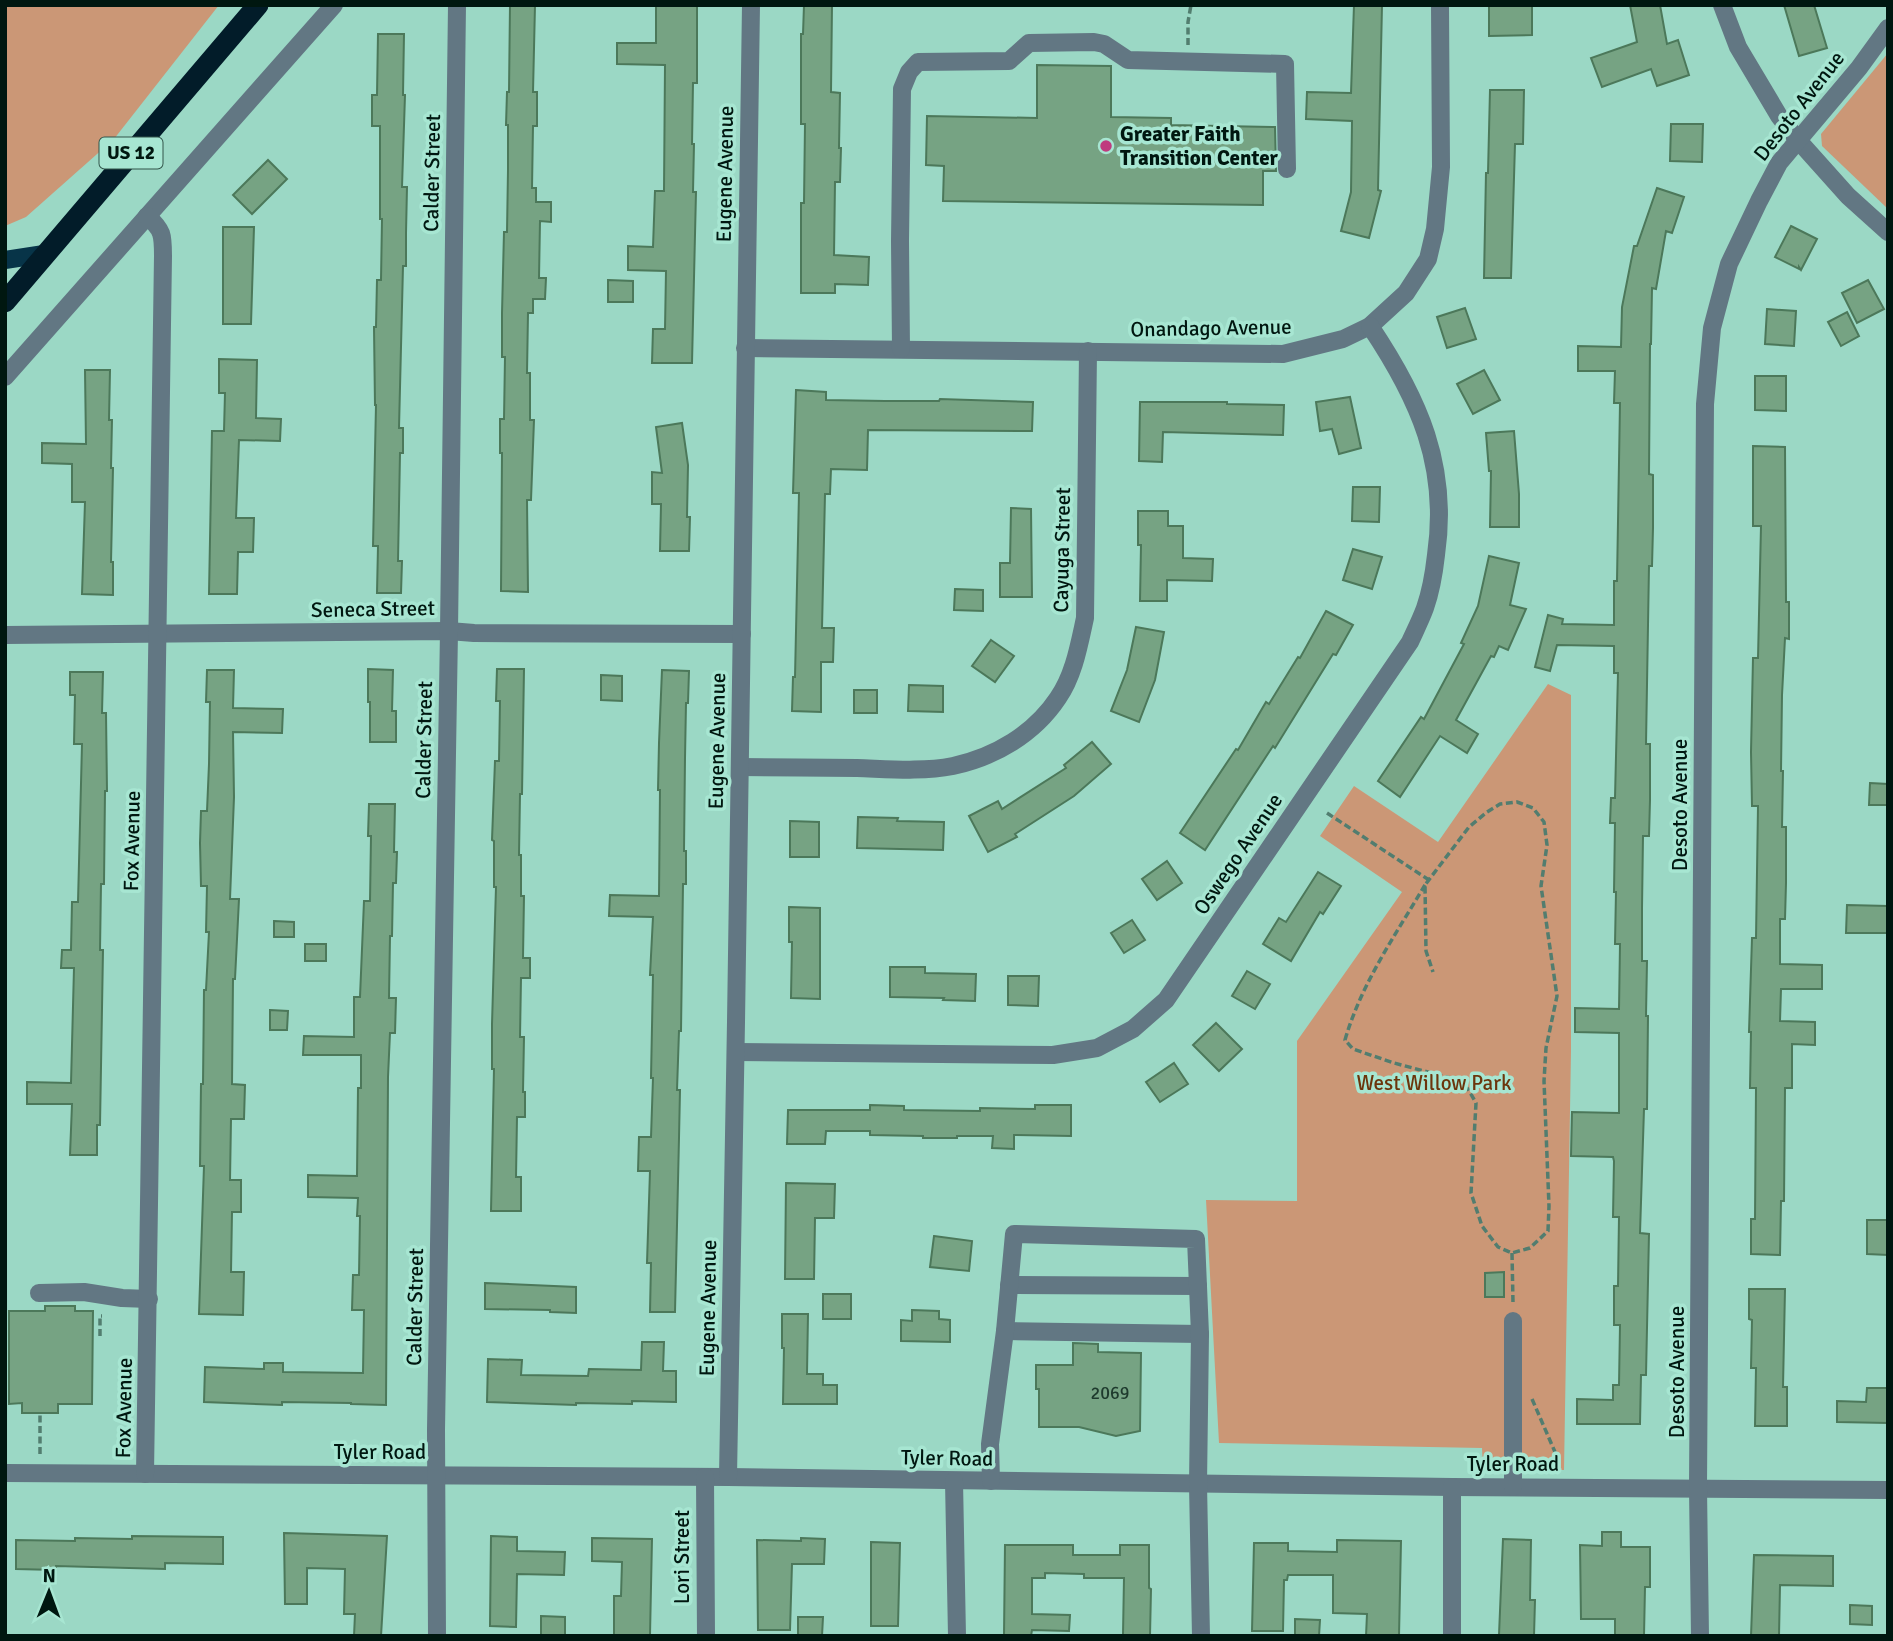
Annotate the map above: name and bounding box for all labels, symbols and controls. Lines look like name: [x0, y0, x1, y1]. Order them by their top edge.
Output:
street label: Desoto Avenue: [1748, 46, 1850, 166]
street label: Eugene Avenue: [711, 105, 739, 243]
street label: Calder Street: [418, 114, 446, 232]
place label: Greater Faith Transition Center: [1120, 121, 1279, 171]
road number: US 12: [100, 138, 162, 168]
marker: Greater Faith Transition Center: [1098, 138, 1114, 154]
street label: Onandago Avenue: [1130, 314, 1292, 342]
street label: Cayuga Street: [1048, 487, 1076, 613]
street label: Seneca Street: [311, 595, 435, 623]
street label: Eugene Avenue: [703, 672, 731, 810]
street label: Calder Street: [410, 681, 438, 799]
street label: Desoto Avenue: [1667, 739, 1693, 871]
street label: Oswego Avenue: [1188, 788, 1288, 920]
street label: Fox Avenue: [118, 790, 146, 892]
park label: West Willow Park: [1357, 1070, 1512, 1096]
street label: Eugene Avenue: [694, 1239, 722, 1377]
street label: Calder Street: [401, 1248, 429, 1366]
street label: Desoto Avenue: [1664, 1306, 1690, 1438]
street label: Fox Avenue: [110, 1357, 138, 1459]
house number: 2069: [1091, 1382, 1129, 1404]
street label: Tyler Road: [334, 1439, 426, 1465]
street label: Tyler Road: [901, 1444, 993, 1472]
street label: Tyler Road: [1467, 1451, 1559, 1477]
street label: Lori Street: [669, 1510, 695, 1604]
north arrow: [14, 1557, 84, 1627]
text: N: [42, 1564, 56, 1588]

